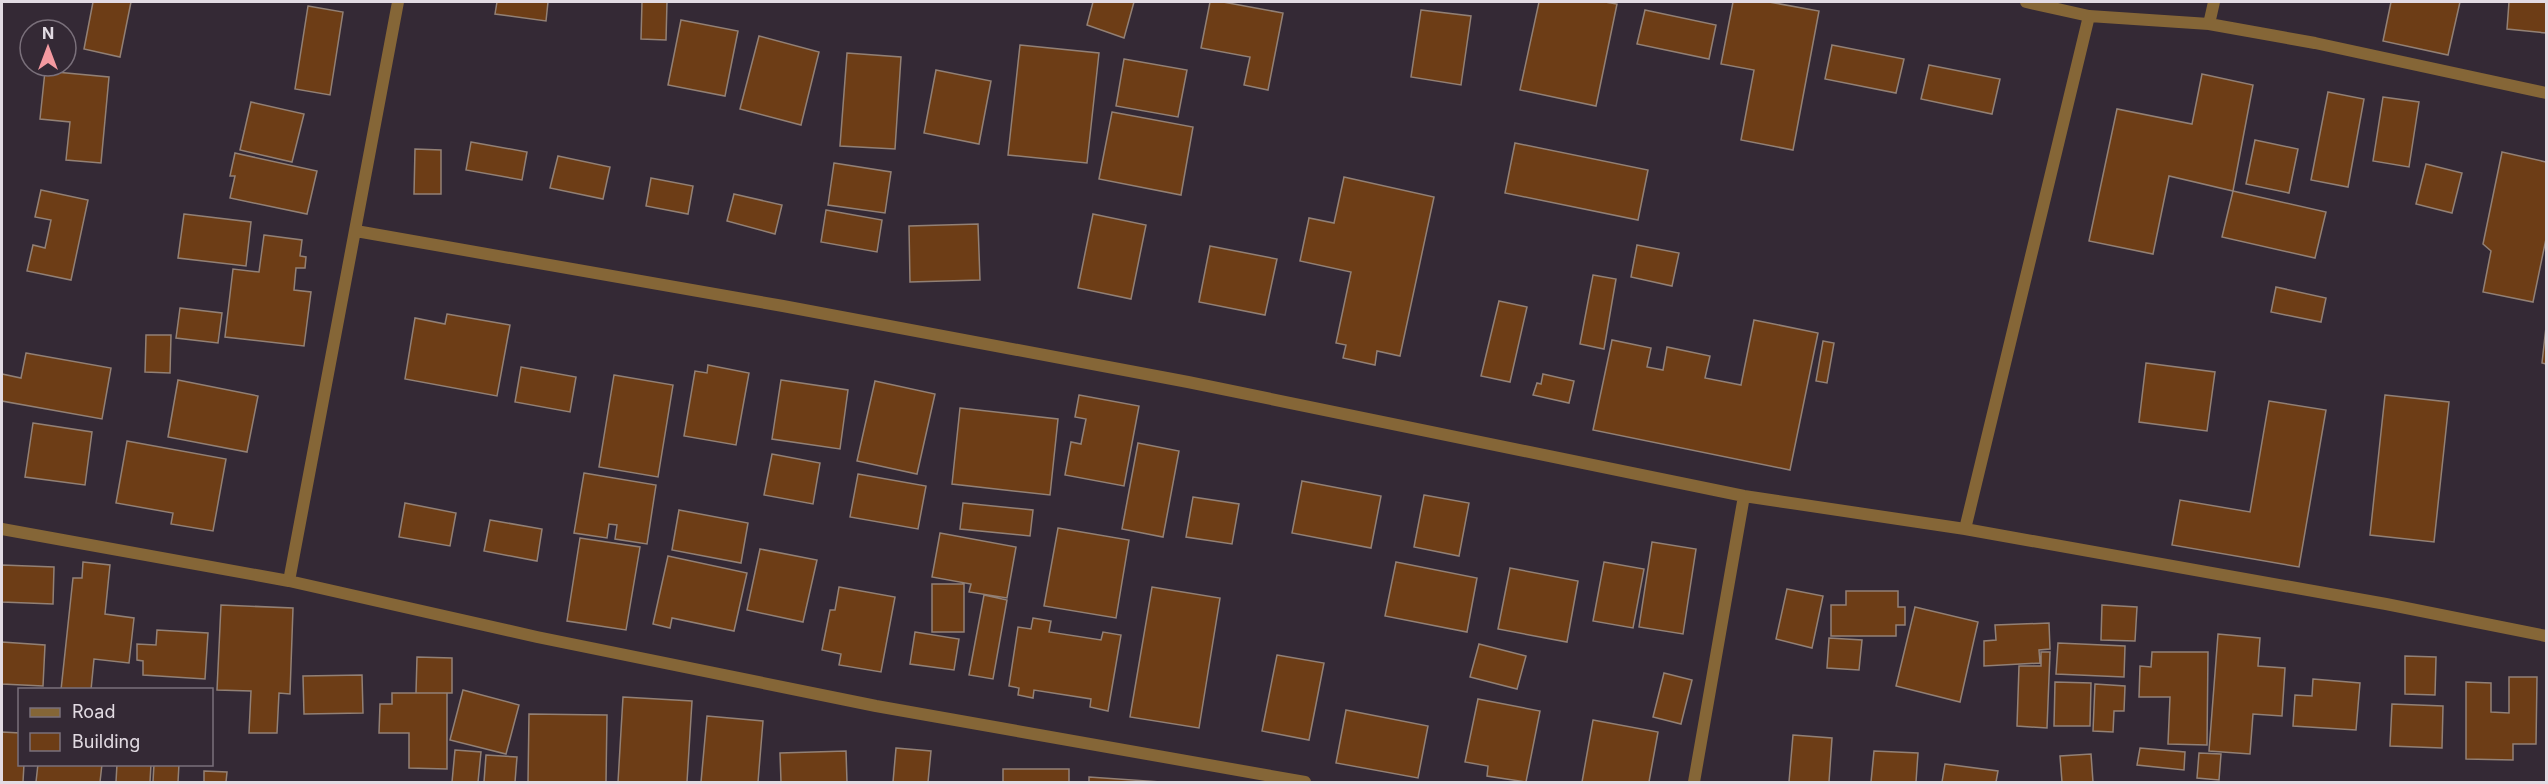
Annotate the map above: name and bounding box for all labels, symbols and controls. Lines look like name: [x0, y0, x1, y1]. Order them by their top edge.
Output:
north arrow: [18, 18, 78, 78]
text: N: [42, 23, 54, 43]
legend: [18, 688, 213, 766]
text: Road: [72, 701, 115, 722]
text: Building: [72, 731, 140, 752]

